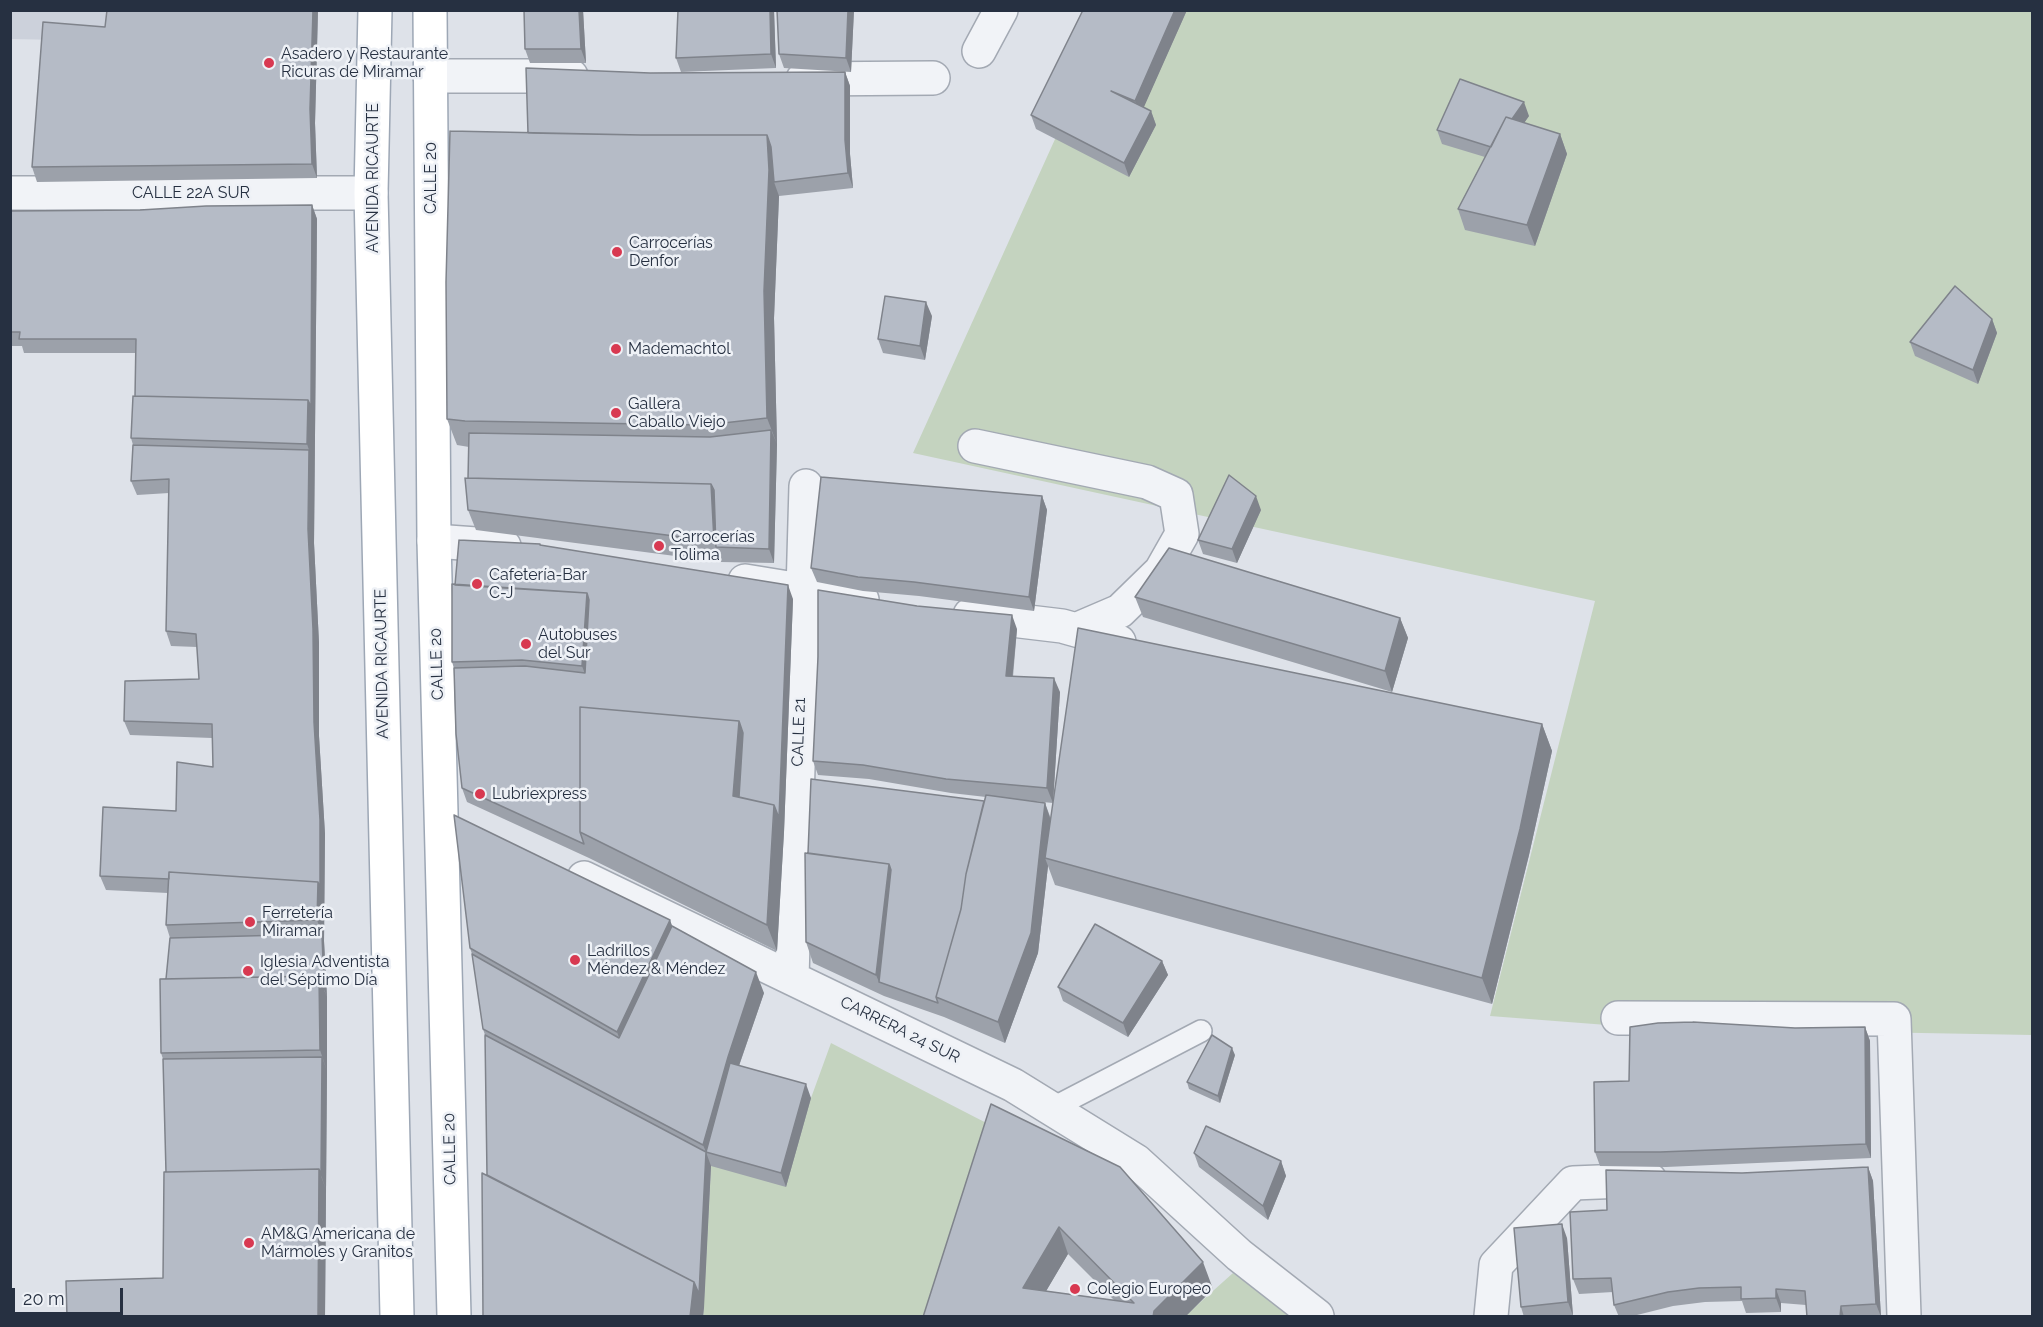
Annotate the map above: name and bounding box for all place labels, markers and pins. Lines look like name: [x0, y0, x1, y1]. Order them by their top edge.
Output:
place label: Asadero y Restaurante Ricuras de Miramar: [281, 44, 448, 82]
marker: Asadero y Restaurante Ricuras de Miramar: [262, 56, 276, 70]
place label: Carrocerías Denfor: [629, 233, 713, 271]
marker: Carrocerías Denfor: [610, 245, 624, 259]
place label: Mademachtol: [628, 339, 731, 359]
marker: Mademachtol: [609, 342, 623, 356]
place label: Gallera Caballo Viejo: [628, 394, 725, 432]
marker: Gallera Caballo Viejo: [609, 406, 623, 420]
place label: Carrocerías Tolima: [671, 527, 755, 565]
marker: Carrocerías Tolima: [652, 539, 666, 553]
place label: Cafetería-Bar C-J: [489, 565, 587, 603]
marker: Cafetería-Bar C-J: [470, 577, 484, 591]
place label: Autobuses del Sur: [538, 625, 617, 663]
marker: Autobuses del Sur: [519, 637, 533, 651]
place label: Lubriexpress: [492, 784, 587, 804]
marker: Lubriexpress: [473, 787, 487, 801]
place label: Ferretería Miramar: [262, 903, 333, 941]
marker: Ferretería Miramar: [243, 915, 257, 929]
place label: Ladrillos Méndez & Méndez: [587, 941, 725, 979]
place label: Iglesia Adventista del Séptimo Día: [260, 952, 390, 990]
marker: Ladrillos Méndez & Méndez: [568, 953, 582, 967]
marker: Iglesia Adventista del Séptimo Día: [241, 964, 255, 978]
place label: AM&G Americana de Mármoles y Granitos: [261, 1224, 415, 1262]
marker: AM&G Americana de Mármoles y Granitos: [242, 1236, 256, 1250]
place label: Colegio Europeo: [1087, 1279, 1211, 1299]
marker: Colegio Europeo: [1068, 1282, 1082, 1296]

